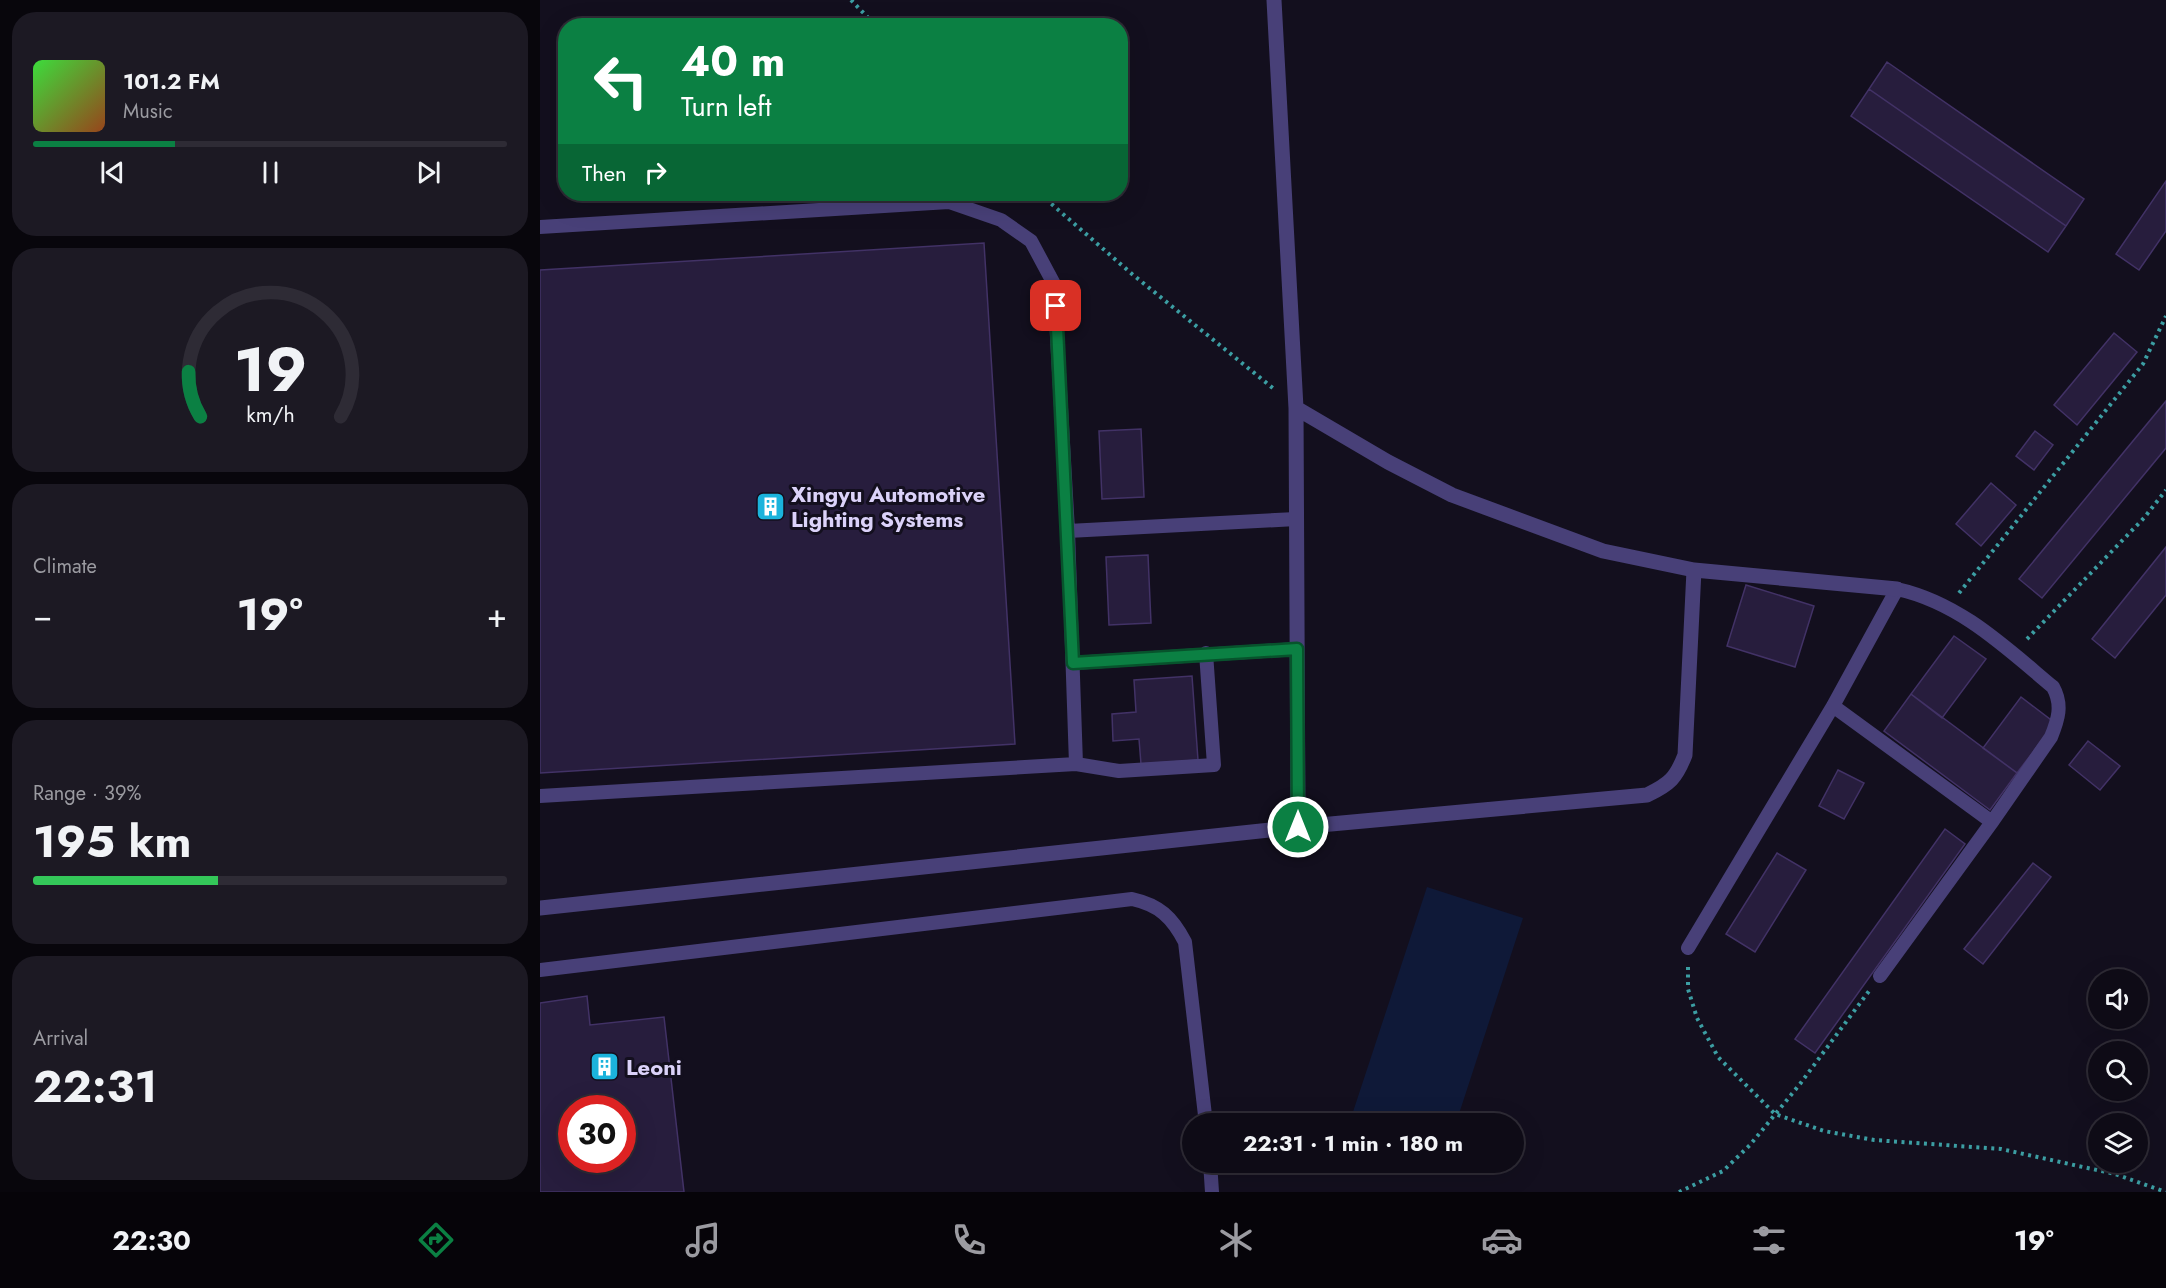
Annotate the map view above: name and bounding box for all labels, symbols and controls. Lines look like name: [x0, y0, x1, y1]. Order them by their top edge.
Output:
text: 40 m: [681, 31, 785, 92]
icon: left: [582, 42, 660, 120]
text: 101.2 FM: [123, 65, 220, 97]
text: Turn left: [681, 87, 771, 126]
text: Music: [123, 97, 173, 126]
icon: previous: [96, 156, 129, 189]
icon: pause: [254, 156, 287, 189]
icon: next: [412, 156, 445, 189]
icon: right: [639, 156, 672, 189]
text: Then: [582, 157, 627, 189]
pin: [1030, 280, 1081, 331]
icon: arrive: [1039, 289, 1072, 322]
text: 19: [233, 324, 307, 414]
text: km/h: [246, 399, 294, 430]
place label: Xingyu Automotive Lighting Systems: [791, 478, 985, 535]
building icon: Xingyu Automotive Lighting Systems: [754, 491, 786, 523]
text: Climate: [33, 552, 97, 581]
text: 19°: [236, 582, 303, 647]
text: −: [33, 592, 52, 639]
text: +: [487, 592, 507, 639]
text: Range · 39%: [33, 779, 141, 808]
position arrow: [1266, 795, 1330, 859]
text: 195 km: [33, 809, 191, 874]
map controls: [2088, 969, 2148, 1173]
button: sound: [2088, 969, 2148, 1029]
text: Arrival: [33, 1024, 88, 1053]
button: search: [2088, 1041, 2148, 1101]
building icon: Leoni: [589, 1051, 621, 1083]
place label: Leoni: [626, 1051, 682, 1083]
text: 22:31: [33, 1054, 157, 1119]
speed limit sign: 30: [558, 1095, 636, 1173]
button: layers: [2088, 1113, 2148, 1173]
text: 22:31 · 1 min · 180 m: [1243, 1127, 1463, 1159]
icon: directions: [415, 1219, 457, 1261]
icon: music: [682, 1219, 724, 1261]
icon: phone: [948, 1219, 990, 1261]
icon: climate: [1215, 1219, 1257, 1261]
icon: car: [1481, 1219, 1523, 1261]
icon: filters: [1748, 1219, 1790, 1261]
text: 22:30: [112, 1221, 191, 1260]
text: 19°: [2014, 1221, 2054, 1260]

